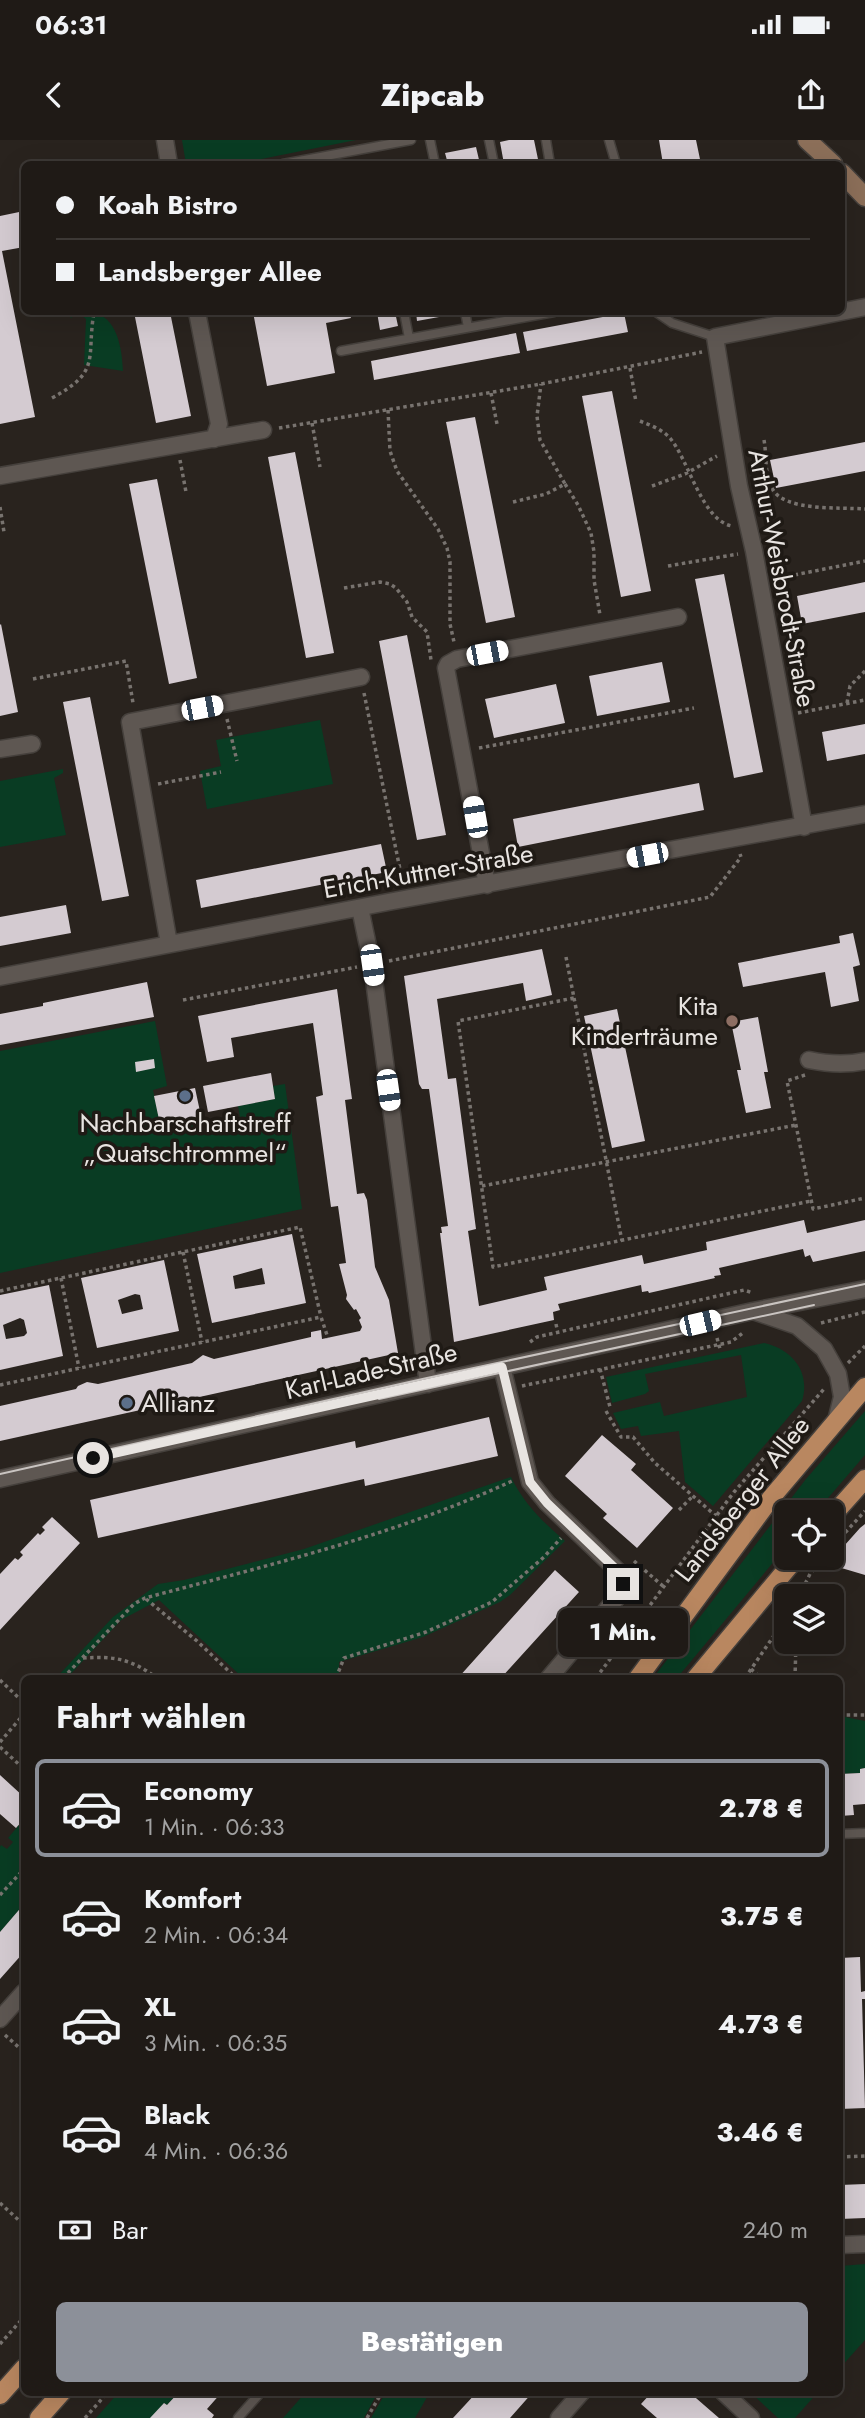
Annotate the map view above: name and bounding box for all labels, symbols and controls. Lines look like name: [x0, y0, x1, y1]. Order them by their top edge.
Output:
text: 06:31: [35, 6, 107, 44]
text: Zipcab: [381, 72, 484, 118]
icon: back: [35, 76, 73, 114]
icon: share: [792, 76, 830, 114]
text: Koah Bistro: [98, 186, 238, 224]
text: Landsberger Allee: [98, 253, 322, 291]
street label: Arthur-Weisbrodt-Straße: [738, 446, 826, 710]
car: [465, 639, 510, 667]
car: [180, 694, 225, 722]
car: [462, 794, 489, 840]
street label: Erich-Kuttner-Straße: [320, 834, 536, 908]
car: [625, 841, 670, 869]
car: [359, 943, 386, 987]
place label: Kita Kinderträume: [571, 987, 718, 1055]
marker: Kita Kinderträume: [724, 1013, 740, 1029]
car: [375, 1068, 402, 1112]
marker: Nachbarschaftstreff „Quatschtrommel“: [177, 1088, 193, 1104]
place label: Nachbarschaftstreff „Quatschtrommel“: [79, 1104, 291, 1172]
car: [678, 1308, 723, 1338]
street label: Karl-Lade-Straße: [281, 1333, 461, 1409]
place label: Allianz: [141, 1384, 215, 1422]
marker: Allianz: [119, 1395, 135, 1411]
street label: Landsberger Allee: [665, 1408, 819, 1590]
route start: [77, 1442, 109, 1474]
map controls: [774, 1500, 844, 1654]
button: locate: [774, 1500, 844, 1570]
route end: [607, 1568, 639, 1600]
button: layers: [774, 1584, 844, 1654]
callout: 1 Min.: [558, 1608, 688, 1658]
text: 1 Min.: [589, 1615, 657, 1649]
text: Fahrt wählen: [56, 1694, 246, 1740]
text: Economy: [144, 1772, 253, 1810]
icon: car: [60, 1777, 123, 1840]
text: 2.78 €: [719, 1789, 804, 1827]
text: 1 Min. · 06:33: [144, 1810, 285, 1844]
text: Komfort: [144, 1880, 241, 1918]
icon: car: [60, 1885, 123, 1948]
text: 3.75 €: [720, 1897, 804, 1935]
text: 2 Min. · 06:34: [144, 1918, 288, 1952]
text: XL: [144, 1988, 176, 2026]
icon: car: [60, 1993, 123, 2056]
text: 4.73 €: [718, 2005, 804, 2043]
text: 3 Min. · 06:35: [144, 2026, 287, 2060]
text: Black: [144, 2096, 210, 2134]
icon: car: [60, 2101, 123, 2164]
text: 3.46 €: [717, 2113, 804, 2151]
text: 4 Min. · 06:36: [144, 2134, 288, 2168]
icon: cash: [56, 2211, 94, 2249]
text: Bar: [112, 2211, 148, 2249]
text: 240 m: [743, 2213, 808, 2247]
button: Bestätigen: [56, 2302, 808, 2382]

